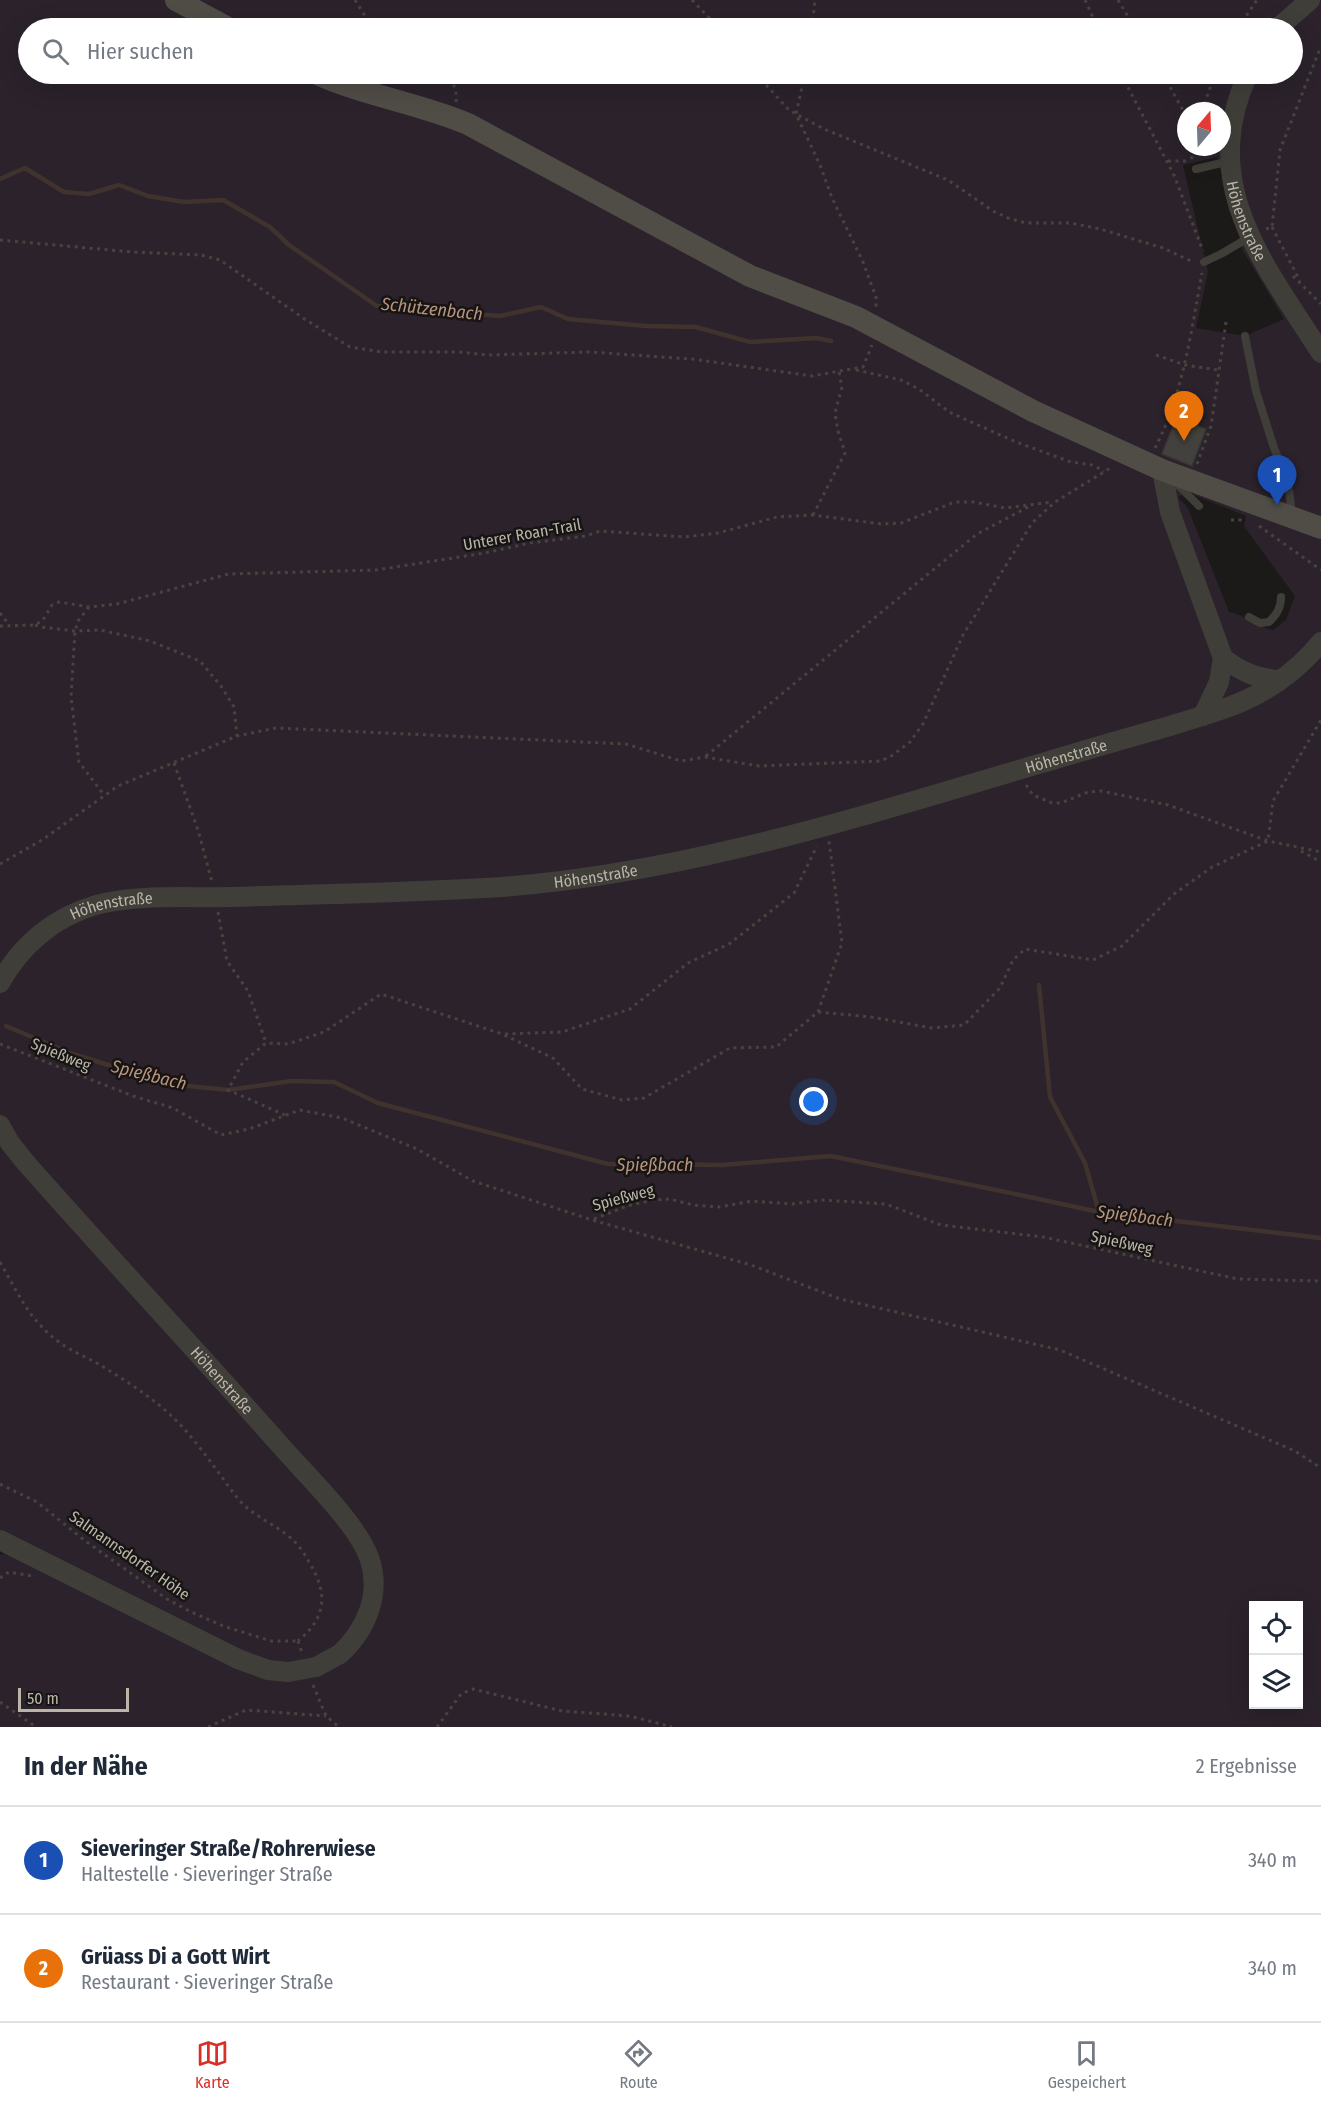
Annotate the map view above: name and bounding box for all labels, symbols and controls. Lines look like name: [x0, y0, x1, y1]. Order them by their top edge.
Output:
search box: [18, 18, 1303, 84]
icon: search: [39, 35, 72, 68]
text: Hier suchen: [87, 38, 194, 65]
north arrow: [1177, 102, 1231, 156]
street label: Höhenstraße: [1223, 179, 1270, 264]
water label: Schützenbach: [379, 293, 484, 325]
pin: 2: [1164, 392, 1204, 441]
pin: 1: [1258, 456, 1296, 505]
street label: Unterer Roan-Trail: [462, 515, 583, 554]
street label: Höhenstraße: [1023, 735, 1109, 777]
street label: Höhenstraße: [553, 861, 639, 892]
street label: Höhenstraße: [67, 888, 153, 924]
street label: Spießweg: [28, 1034, 94, 1075]
water label: Spießbach: [108, 1055, 189, 1095]
your location: [799, 1087, 828, 1116]
water label: Spießbach: [616, 1154, 693, 1176]
street label: Spießweg: [590, 1180, 656, 1215]
water label: Spießbach: [1095, 1200, 1174, 1232]
street label: Spießweg: [1089, 1227, 1155, 1258]
street label: Höhenstraße: [187, 1343, 257, 1418]
street label: Salmannsdorfer Höhe: [66, 1507, 194, 1604]
map controls: [1249, 1601, 1303, 1709]
button: locate: [1249, 1601, 1303, 1655]
button: layers: [1249, 1655, 1303, 1709]
scale bar: [18, 1685, 129, 1712]
text: 50 m: [27, 1689, 59, 1708]
text: In der Nähe: [24, 1751, 148, 1782]
text: 2 Ergebnisse: [1196, 1754, 1297, 1778]
text: Sieveringer Straße/Rohrerwiese: [81, 1835, 376, 1862]
text: 1: [39, 1848, 48, 1872]
text: 340 m: [1248, 1848, 1297, 1872]
text: Haltestelle · Sieveringer Straße: [81, 1862, 333, 1886]
text: Grüass Di a Gott Wirt: [81, 1943, 270, 1970]
text: 2: [39, 1956, 48, 1980]
text: 340 m: [1248, 1956, 1297, 1980]
text: Restaurant · Sieveringer Straße: [81, 1970, 333, 1994]
tab: Karte: [195, 2037, 230, 2092]
tab: Route: [620, 2037, 658, 2092]
tab: Gespeichert: [1048, 2037, 1126, 2092]

